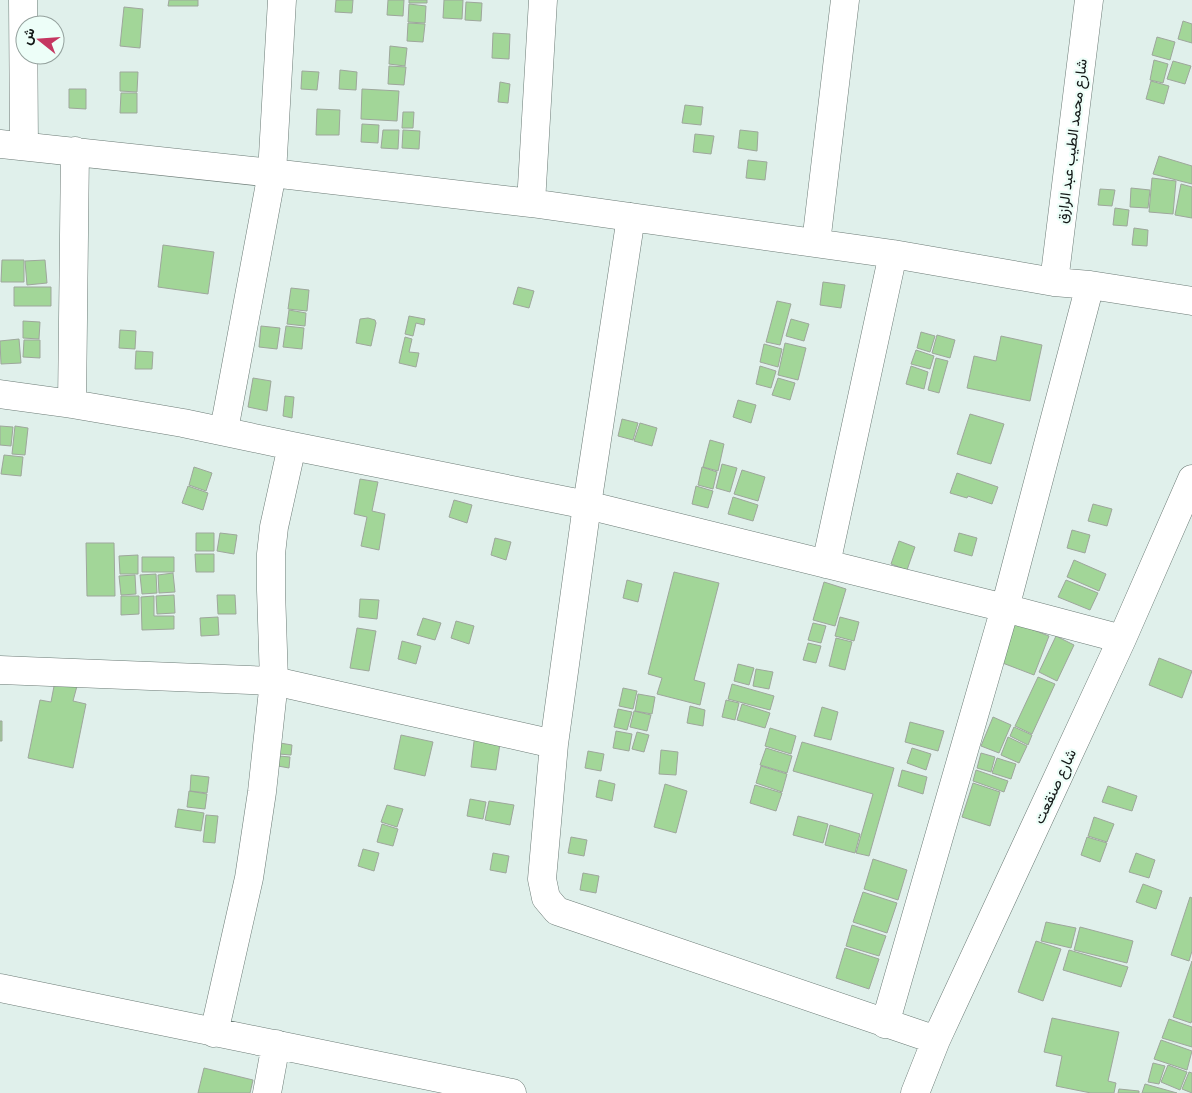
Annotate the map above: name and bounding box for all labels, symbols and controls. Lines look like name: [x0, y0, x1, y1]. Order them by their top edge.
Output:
north arrow: [15, 15, 65, 65]
text: ش: [17, 25, 39, 47]
street label: شارع محمد الطيب عبد الرازق: [1052, 57, 1093, 225]
street label: شارع صنقعت: [1029, 746, 1082, 828]

